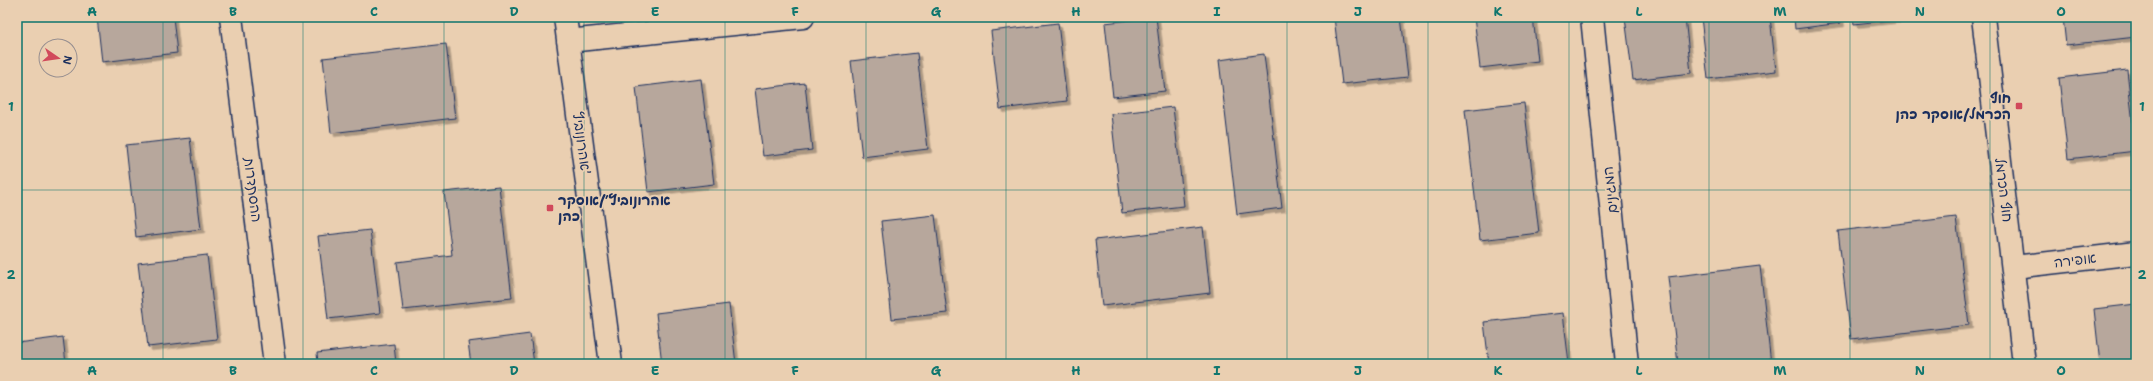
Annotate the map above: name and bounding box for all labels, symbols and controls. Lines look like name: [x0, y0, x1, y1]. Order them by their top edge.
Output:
text: A: [87, 3, 97, 20]
text: B: [229, 3, 237, 20]
text: C: [370, 3, 378, 20]
text: D: [509, 3, 519, 20]
text: E: [651, 3, 660, 20]
text: F: [791, 3, 799, 20]
text: G: [931, 3, 942, 20]
text: H: [1071, 3, 1081, 20]
text: I: [1213, 3, 1221, 20]
text: J: [1354, 3, 1362, 20]
text: K: [1494, 3, 1503, 20]
text: L: [1635, 3, 1643, 20]
text: M: [1773, 3, 1787, 20]
text: N: [1915, 3, 1925, 20]
text: O: [2056, 3, 2066, 20]
north arrow: [38, 38, 78, 78]
text: N: [59, 54, 76, 66]
place label: חוף הכרמל/אוסקר כהן: [1895, 89, 2011, 123]
text: 1: [8, 98, 14, 115]
text: 1: [2139, 98, 2145, 115]
marker: חוף הכרמל/אוסקר כהן: [2014, 101, 2024, 111]
street label: אהרונוביץ': [569, 111, 595, 175]
street label: ההסתדרות: [240, 156, 266, 223]
street label: חוף הכרמל: [1991, 157, 2017, 223]
street label: המגינים: [1599, 166, 1621, 214]
place label: אהרונוביץ׳/אוסקר כהן: [558, 191, 671, 225]
marker: אהרונוביץ׳/אוסקר כהן: [545, 203, 555, 213]
street label: אופירה: [2053, 248, 2097, 272]
text: 2: [6, 266, 16, 283]
text: 2: [2137, 266, 2147, 283]
text: A: [87, 362, 97, 379]
text: B: [229, 362, 237, 379]
text: C: [370, 362, 378, 379]
text: D: [509, 362, 519, 379]
text: E: [651, 362, 660, 379]
text: F: [791, 362, 799, 379]
text: G: [931, 362, 942, 379]
text: H: [1071, 362, 1081, 379]
text: I: [1213, 362, 1221, 379]
text: J: [1354, 362, 1362, 379]
text: K: [1494, 362, 1503, 379]
text: L: [1635, 362, 1643, 379]
text: M: [1773, 362, 1787, 379]
text: N: [1915, 362, 1925, 379]
text: O: [2056, 362, 2066, 379]

